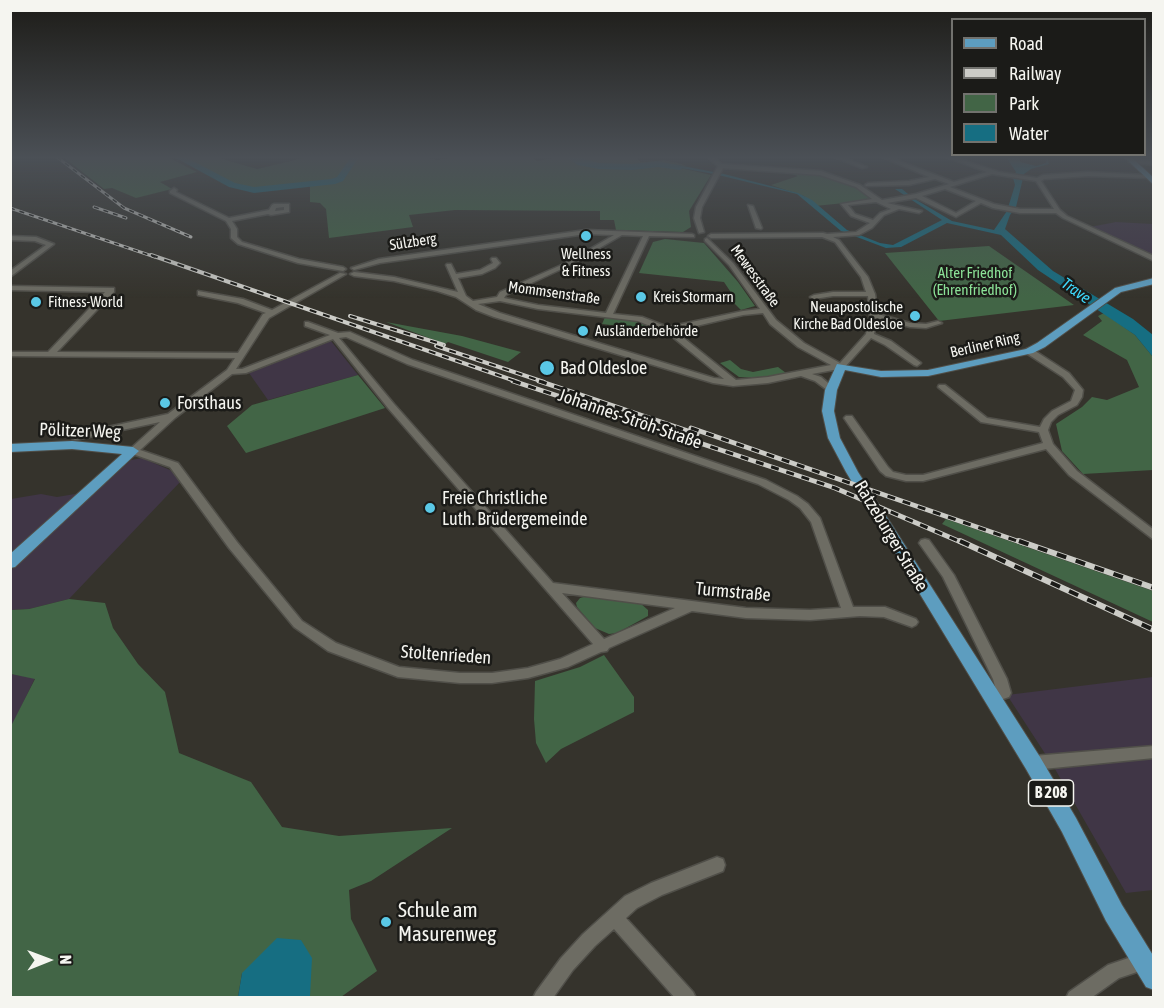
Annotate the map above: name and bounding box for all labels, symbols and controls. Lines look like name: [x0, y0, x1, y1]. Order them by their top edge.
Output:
legend: [951, 18, 1146, 156]
text: Road: [1009, 33, 1043, 54]
text: Railway: [1009, 63, 1061, 84]
text: Park: [1009, 93, 1039, 114]
text: Water: [1009, 123, 1048, 144]
street label: Sülzberg: [388, 229, 438, 255]
marker: Wellness & Fitness: [579, 229, 593, 243]
street label: Mewesstraße: [727, 242, 783, 310]
place label: Wellness & Fitness: [561, 245, 611, 280]
park label: Alter Friedhof (Ehrenfriedhof): [933, 264, 1017, 299]
water label: Trave: [1058, 274, 1094, 308]
street label: Mommsenstraße: [507, 278, 601, 308]
place label: Kreis Stormarn: [653, 288, 734, 306]
marker: Kreis Stormarn: [634, 290, 648, 304]
place label: Fitness-World: [48, 293, 123, 311]
marker: Fitness-World: [29, 295, 43, 309]
place label: Neuapostolische Kirche Bad Oldesloe: [793, 298, 903, 333]
marker: Neuapostolische Kirche Bad Oldesloe: [908, 309, 922, 323]
place label: Ausländerbehörde: [595, 322, 698, 340]
marker: Ausländerbehörde: [576, 324, 590, 338]
street label: Berliner Ring: [948, 328, 1022, 362]
place label: Bad Oldesloe: [560, 357, 647, 379]
marker: Bad Oldesloe: [538, 359, 556, 377]
street label: Johannes-Ströh-Straße: [555, 384, 705, 454]
place label: Forsthaus: [177, 392, 241, 414]
marker: Forsthaus: [158, 396, 172, 410]
street label: Pölitzer Weg: [39, 419, 121, 443]
street label: Ratzeburger Straße: [850, 477, 932, 595]
place label: Freie Christliche Luth. Brüdergemeinde: [442, 487, 588, 530]
marker: Freie Christliche Luth. Brüdergemeinde: [423, 501, 437, 515]
street label: Turmstraße: [694, 578, 772, 606]
street label: Stoltenrieden: [400, 641, 492, 669]
road number: B 208: [1028, 780, 1074, 806]
place label: Schule am Masurenweg: [398, 897, 496, 947]
marker: Schule am Masurenweg: [379, 915, 393, 929]
north arrow: [18, 930, 78, 990]
text: N: [57, 955, 75, 965]

